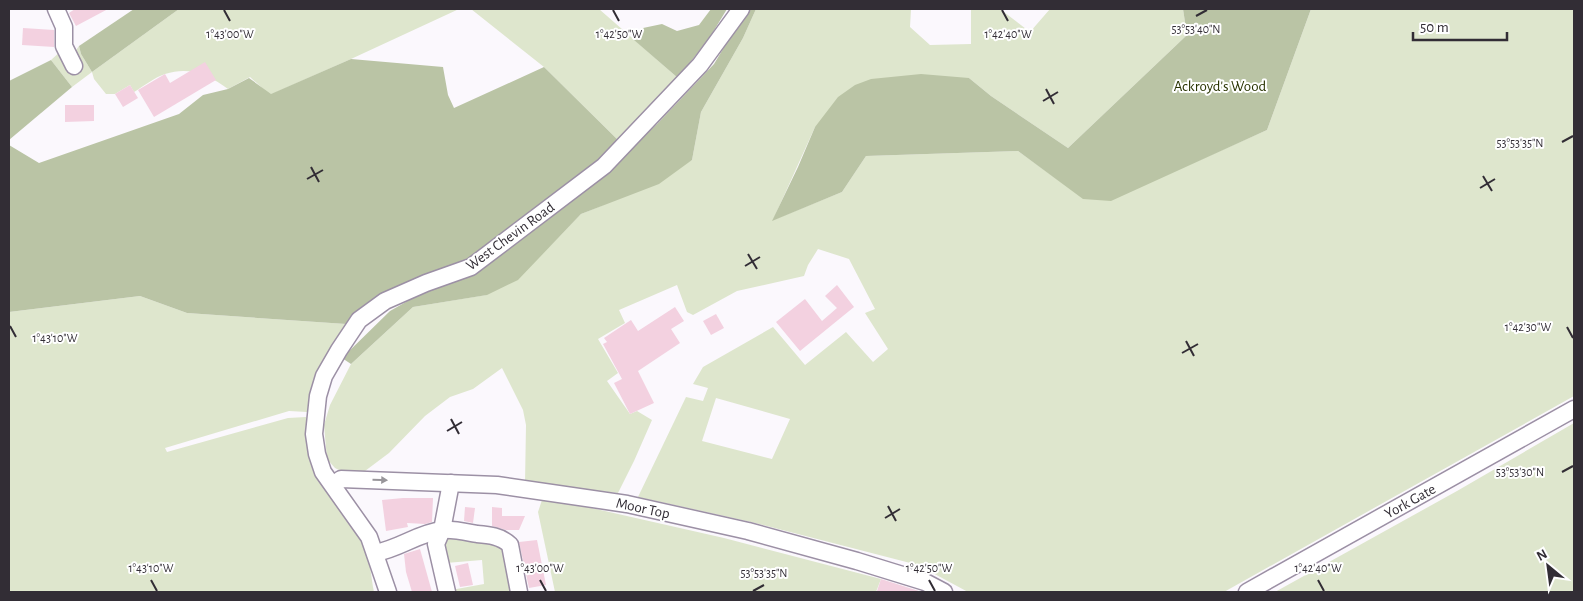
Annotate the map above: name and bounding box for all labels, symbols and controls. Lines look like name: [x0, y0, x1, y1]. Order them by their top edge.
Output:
scale bar: [1413, 10, 1507, 42]
text: 50 m: [1420, 20, 1449, 35]
text: 53°53'40"N: [1171, 23, 1221, 35]
text: 1°43'00"W: [206, 28, 254, 40]
text: 1°42'50"W: [596, 28, 643, 40]
text: 1°42'40"W: [984, 28, 1032, 40]
park label: Ackroyd's Wood: [1174, 79, 1267, 94]
text: 53°53'35"N: [1497, 137, 1543, 149]
street label: West Chevin Road: [463, 199, 557, 273]
text: 1°42'30"W: [1505, 321, 1551, 333]
text: 1°43'10"W: [32, 332, 78, 344]
text: 53°53'30"N: [1496, 466, 1544, 478]
one-way arrow: [372, 477, 388, 485]
street label: York Gate: [1382, 481, 1438, 521]
street label: Moor Top: [615, 495, 671, 522]
north arrow: [1523, 541, 1573, 591]
text: N: [1535, 547, 1550, 564]
text: 1°43'10"W: [128, 562, 174, 574]
text: 1°43'00"W: [516, 562, 564, 574]
text: 1°42'50"W: [906, 562, 953, 574]
text: 1°42'40"W: [1294, 562, 1342, 574]
text: 53°53'35"N: [741, 567, 787, 579]

